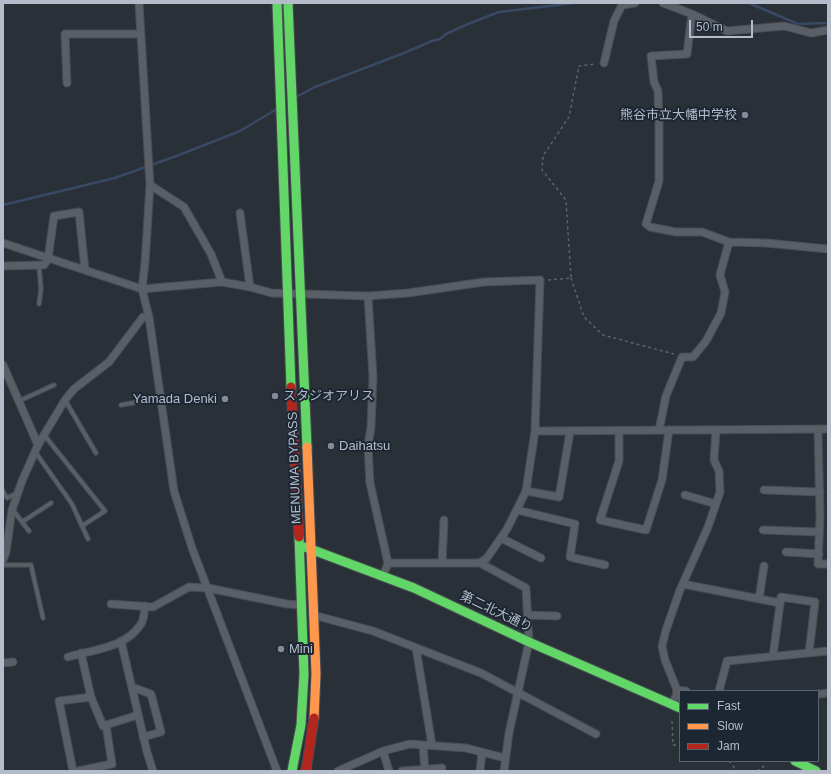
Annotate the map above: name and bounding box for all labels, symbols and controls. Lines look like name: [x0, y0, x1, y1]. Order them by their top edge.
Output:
scale bar: [691, 12, 755, 38]
text: 50 m: [696, 20, 723, 34]
place label: 熊谷市立大幡中学校: [620, 107, 737, 123]
marker: 熊谷市立大幡中学校: [740, 110, 750, 120]
place label: スタジオアリス: [283, 388, 374, 404]
place label: Yamada Denki: [133, 391, 217, 407]
marker: スタジオアリス: [270, 391, 280, 401]
marker: Yamada Denki: [220, 394, 230, 404]
street label: MENUMA BYPASS: [285, 412, 305, 524]
place label: Daihatsu: [339, 438, 390, 454]
marker: Daihatsu: [326, 441, 336, 451]
street label: 第二北大通り: [457, 588, 535, 636]
place label: Mini: [289, 641, 313, 657]
marker: Mini: [276, 644, 286, 654]
legend: [679, 690, 819, 762]
text: Fast: [717, 699, 740, 713]
text: Slow: [717, 719, 743, 733]
text: Jam: [717, 739, 740, 753]

